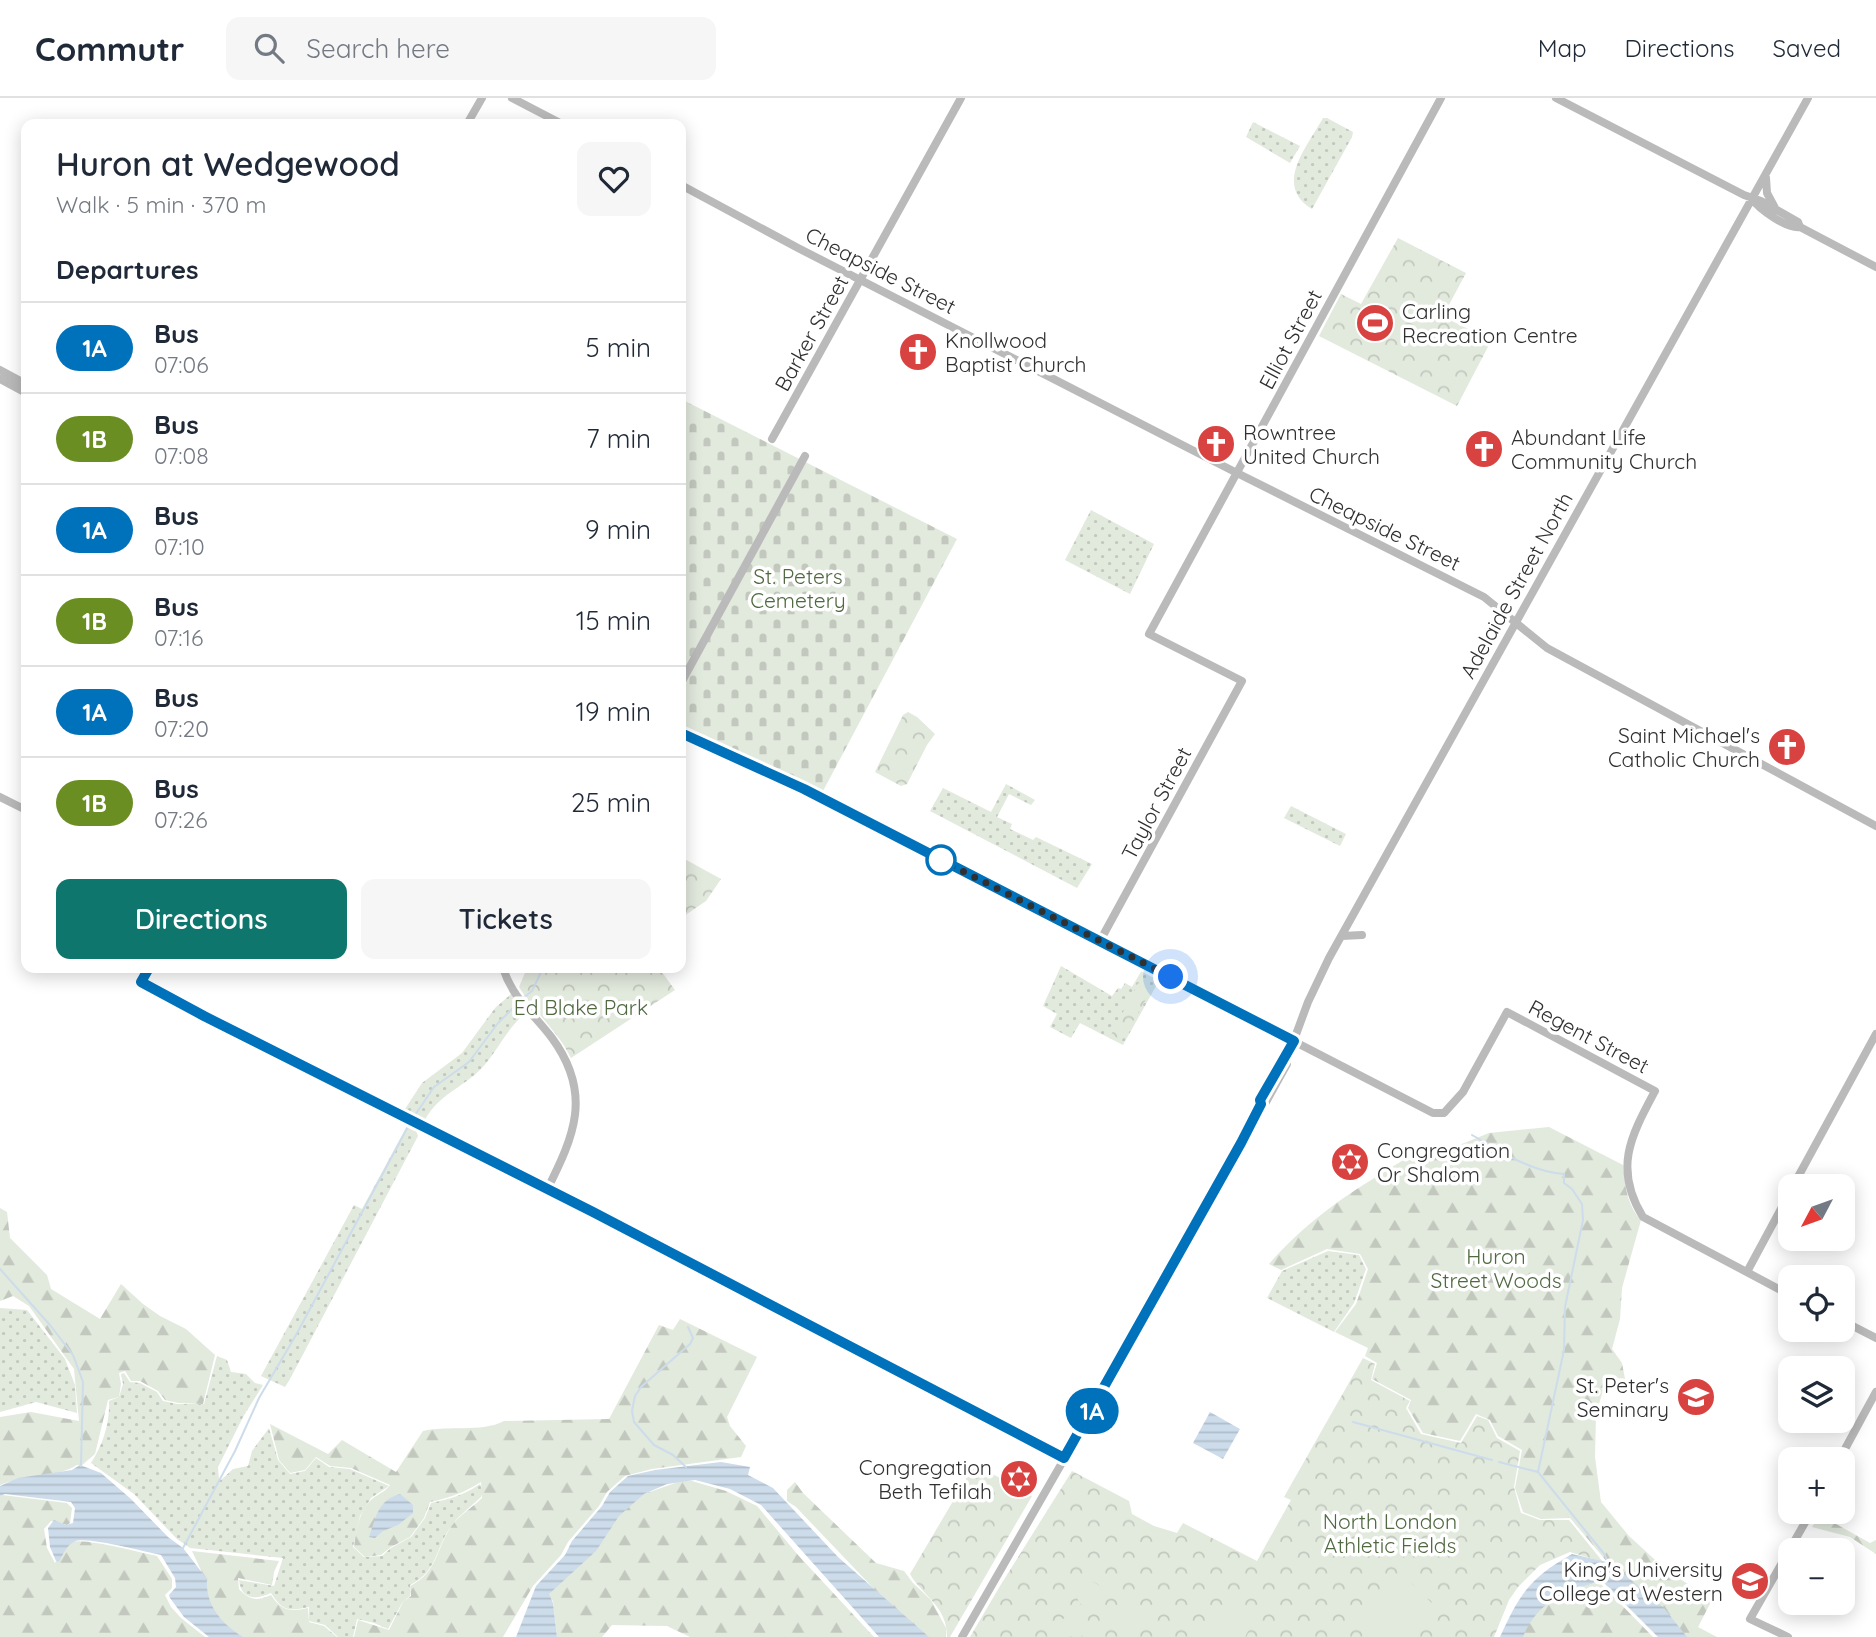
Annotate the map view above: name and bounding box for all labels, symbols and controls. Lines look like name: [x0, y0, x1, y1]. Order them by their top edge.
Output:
search box: [226, 17, 716, 80]
text: Commutr: [35, 28, 184, 69]
icon: search: [250, 29, 288, 67]
text: Search here: [306, 32, 450, 65]
text: Map: [1538, 33, 1587, 63]
text: Directions: [1625, 33, 1735, 63]
text: Saved: [1773, 33, 1841, 63]
button: heart: [577, 142, 651, 216]
text: Huron at Wedgewood: [56, 143, 400, 184]
text: Walk · 5 min · 370 m: [56, 190, 266, 219]
street label: Cheapside Street: [802, 221, 960, 319]
text: Departures: [56, 253, 199, 286]
street label: Barker Street: [769, 271, 853, 395]
street label: Elliot Street: [1253, 285, 1327, 393]
place label: Carling Recreation Centre: [1402, 298, 1578, 348]
sports icon: Carling Recreation Centre: [1354, 302, 1396, 344]
text: Bus: [154, 317, 199, 350]
place label: Knollwood Baptist Church: [945, 327, 1086, 377]
text: 5 min: [585, 331, 651, 364]
church icon: Knollwood Baptist Church: [897, 331, 939, 373]
text: 1A: [82, 333, 107, 363]
text: 07:06: [154, 350, 209, 379]
text: Bus: [154, 408, 199, 441]
place label: Rowntree United Church: [1243, 419, 1380, 469]
text: 7 min: [586, 422, 651, 455]
church icon: Rowntree United Church: [1195, 423, 1237, 465]
text: 1B: [82, 424, 107, 454]
place label: Abundant Life Community Church: [1511, 424, 1697, 474]
church icon: Abundant Life Community Church: [1463, 428, 1505, 470]
text: 07:08: [154, 441, 209, 470]
street label: Cheapside Street: [1305, 480, 1465, 576]
street label: Adelaide Street North: [1454, 487, 1578, 683]
text: Bus: [154, 499, 199, 532]
text: 9 min: [585, 513, 651, 546]
text: 1A: [82, 515, 107, 545]
text: 07:10: [154, 532, 205, 561]
park label: St. Peters Cemetery: [750, 563, 846, 613]
text: Bus: [154, 590, 199, 623]
text: 15 min: [576, 604, 651, 637]
text: 1B: [82, 606, 107, 636]
text: 07:16: [154, 623, 203, 652]
text: Bus: [154, 681, 199, 714]
text: 19 min: [575, 695, 651, 728]
text: 1A: [82, 697, 107, 727]
text: 07:20: [154, 714, 209, 743]
place label: Saint Michael's Catholic Church: [1608, 722, 1760, 772]
church icon: Saint Michael's Catholic Church: [1766, 726, 1808, 768]
street label: Taylor Street: [1115, 742, 1197, 864]
text: Bus: [154, 772, 199, 805]
text: 25 min: [571, 786, 651, 819]
text: 1B: [82, 788, 107, 818]
text: 07:26: [154, 805, 208, 834]
unlabelled marker: [926, 845, 956, 875]
button: Directions: [56, 879, 347, 959]
button: Tickets: [361, 879, 651, 959]
your location: [1153, 959, 1188, 994]
street label: Regent Street: [1524, 993, 1654, 1079]
park label: Ed Blake Park: [514, 994, 648, 1020]
place label: Congregation Or Shalom: [1377, 1137, 1510, 1187]
synagogue icon: Congregation Or Shalom: [1329, 1141, 1371, 1183]
north arrow: [1778, 1174, 1855, 1251]
map controls: [1778, 1174, 1855, 1615]
park label: Huron Street Woods: [1430, 1243, 1562, 1293]
button: locate: [1778, 1265, 1855, 1342]
button: layers: [1778, 1356, 1855, 1433]
place label: St. Peter's Seminary: [1576, 1372, 1669, 1422]
school or university icon: St. Peter's Seminary: [1675, 1376, 1717, 1418]
line badge: 1A: [1060, 1388, 1124, 1434]
text: 1A: [1080, 1396, 1104, 1426]
button: +: [1778, 1447, 1855, 1524]
place label: Congregation Beth Tefilah: [859, 1454, 992, 1504]
synagogue icon: Congregation Beth Tefilah: [998, 1458, 1040, 1500]
park label: North London Athletic Fields: [1323, 1508, 1457, 1558]
button: −: [1778, 1538, 1855, 1615]
place label: King's University College at Western: [1539, 1556, 1723, 1606]
school or university icon: King's University College at Western: [1729, 1560, 1771, 1602]

